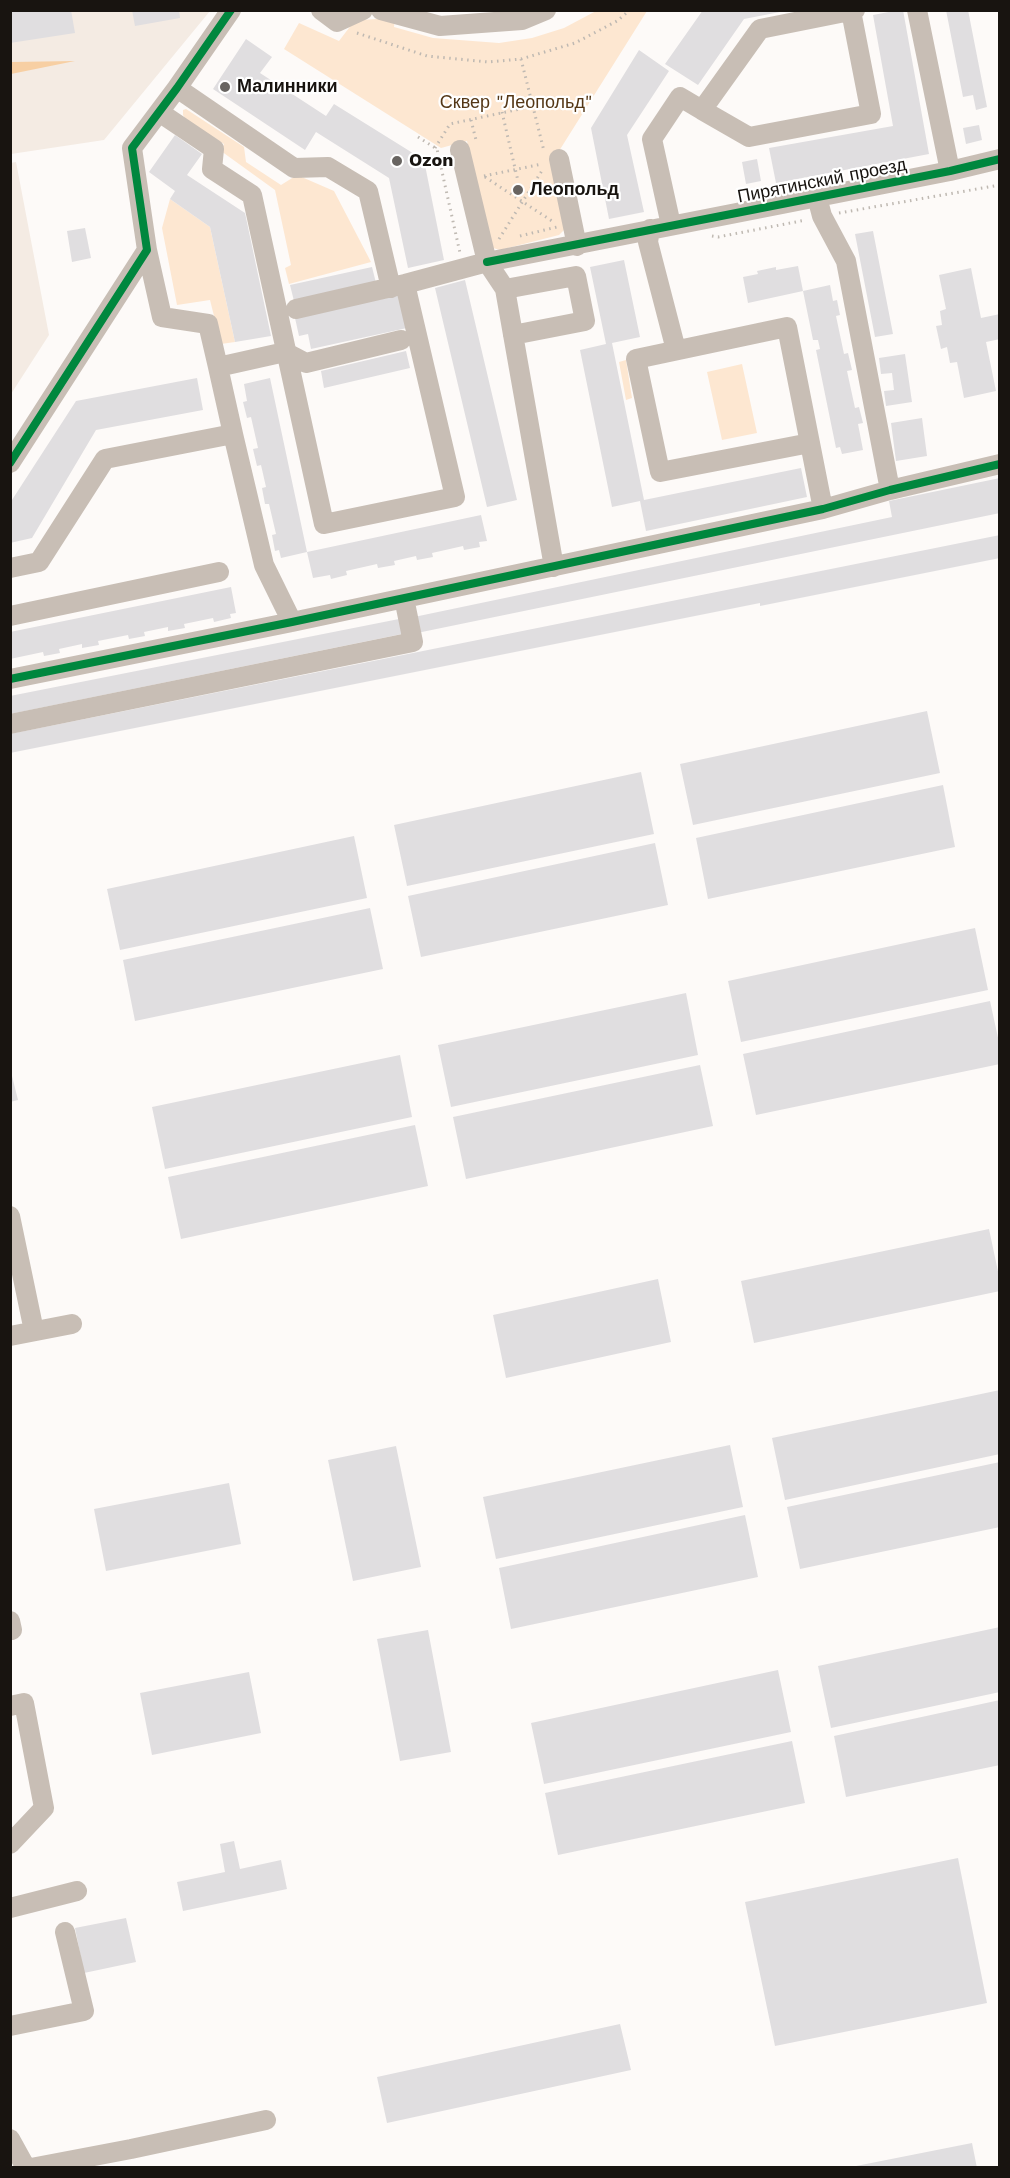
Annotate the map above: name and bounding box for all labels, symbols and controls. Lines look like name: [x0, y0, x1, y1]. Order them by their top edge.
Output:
place label: Малинники: [237, 76, 338, 98]
marker: Малинники: [218, 80, 232, 94]
park label: Сквер "Леопольд": [440, 92, 592, 114]
place label: Ozon: [409, 150, 453, 172]
marker: Ozon: [390, 154, 404, 168]
street label: Пирятинский проезд: [736, 154, 908, 208]
place label: Леопольд: [530, 179, 619, 201]
marker: Леопольд: [511, 183, 525, 197]

